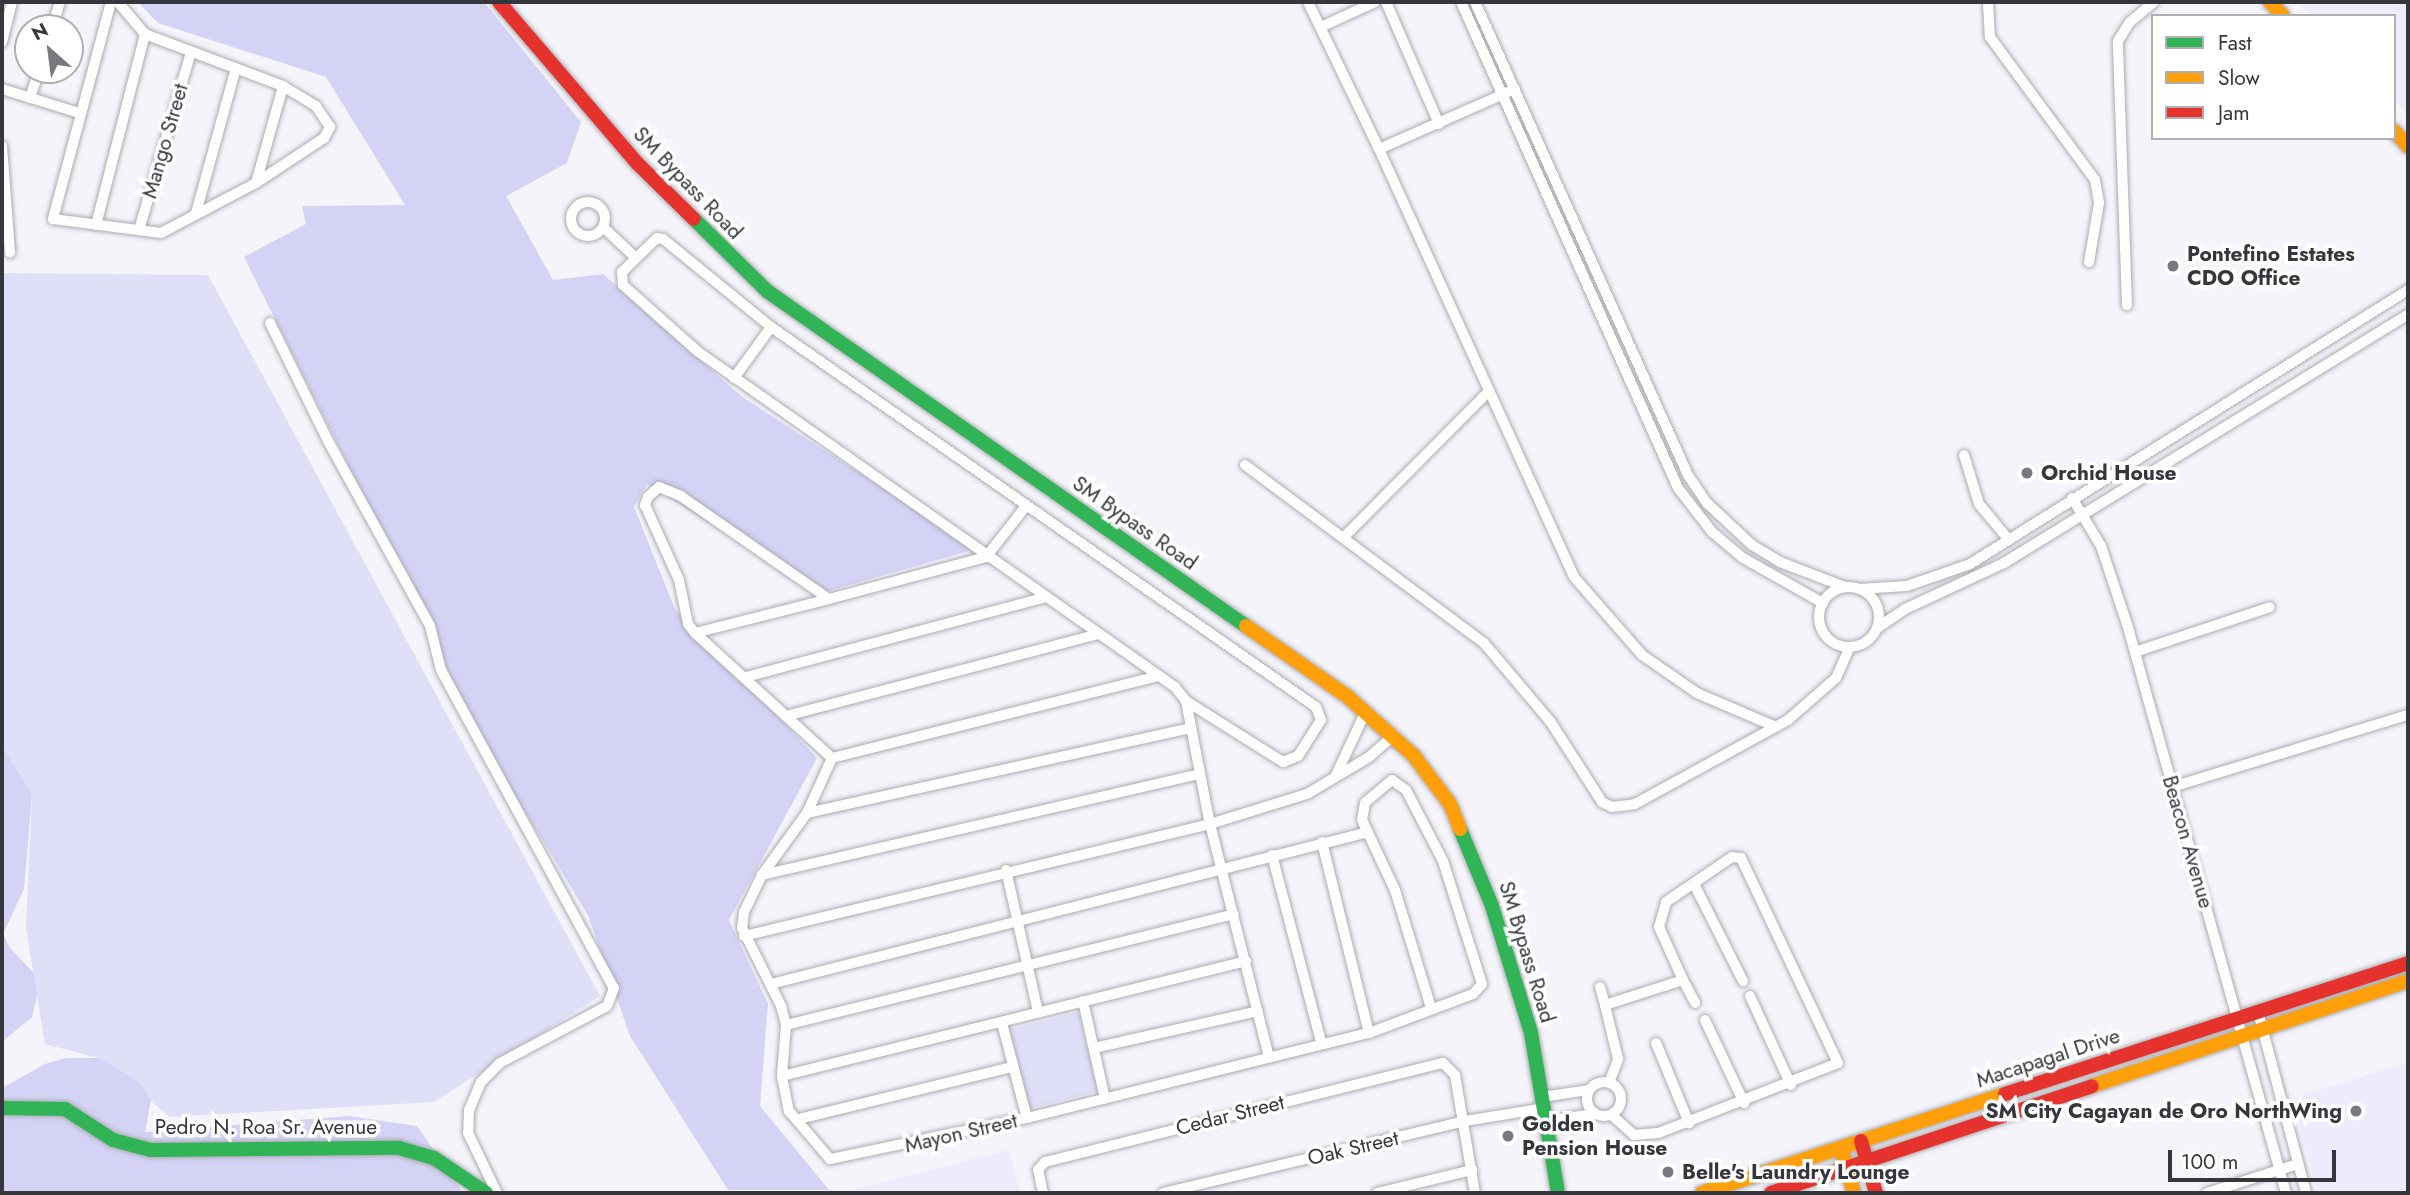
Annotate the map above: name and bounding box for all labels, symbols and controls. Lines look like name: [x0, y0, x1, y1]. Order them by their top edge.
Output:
north arrow: [14, 14, 84, 84]
legend: [2151, 14, 2396, 140]
text: N: [27, 16, 53, 47]
text: Fast: [2218, 28, 2251, 58]
text: Slow: [2218, 63, 2260, 93]
street label: Mango Street: [137, 81, 193, 201]
text: Jam: [2218, 98, 2250, 128]
street label: SM Bypass Road: [628, 122, 748, 244]
place label: Pontefino Estates CDO Office: [2187, 241, 2355, 291]
marker: Pontefino Estates CDO Office: [2165, 258, 2181, 274]
place label: Orchid House: [2041, 460, 2177, 486]
marker: Orchid House: [2019, 465, 2035, 481]
street label: SM Bypass Road: [1068, 471, 1202, 575]
street label: Beacon Avenue: [2157, 773, 2219, 911]
street label: SM Bypass Road: [1494, 878, 1560, 1026]
street label: Macapagal Drive: [1973, 1023, 2123, 1093]
street label: Cedar Street: [1173, 1089, 1287, 1141]
place label: SM City Cagayan de Oro NorthWing: [1986, 1098, 2342, 1124]
marker: SM City Cagayan de Oro NorthWing: [2348, 1103, 2364, 1119]
street label: Mayon Street: [902, 1108, 1020, 1158]
place label: Golden Pension House: [1522, 1111, 1667, 1161]
street label: Pedro N. Roa Sr. Avenue: [155, 1114, 377, 1140]
street label: Oak Street: [1305, 1125, 1401, 1171]
marker: Golden Pension House: [1500, 1128, 1516, 1144]
scale bar: [2172, 1136, 2340, 1180]
text: 100 m: [2181, 1147, 2238, 1177]
place label: Belle's Laundry Lounge: [1682, 1159, 1909, 1185]
marker: Belle's Laundry Lounge: [1660, 1164, 1676, 1180]

